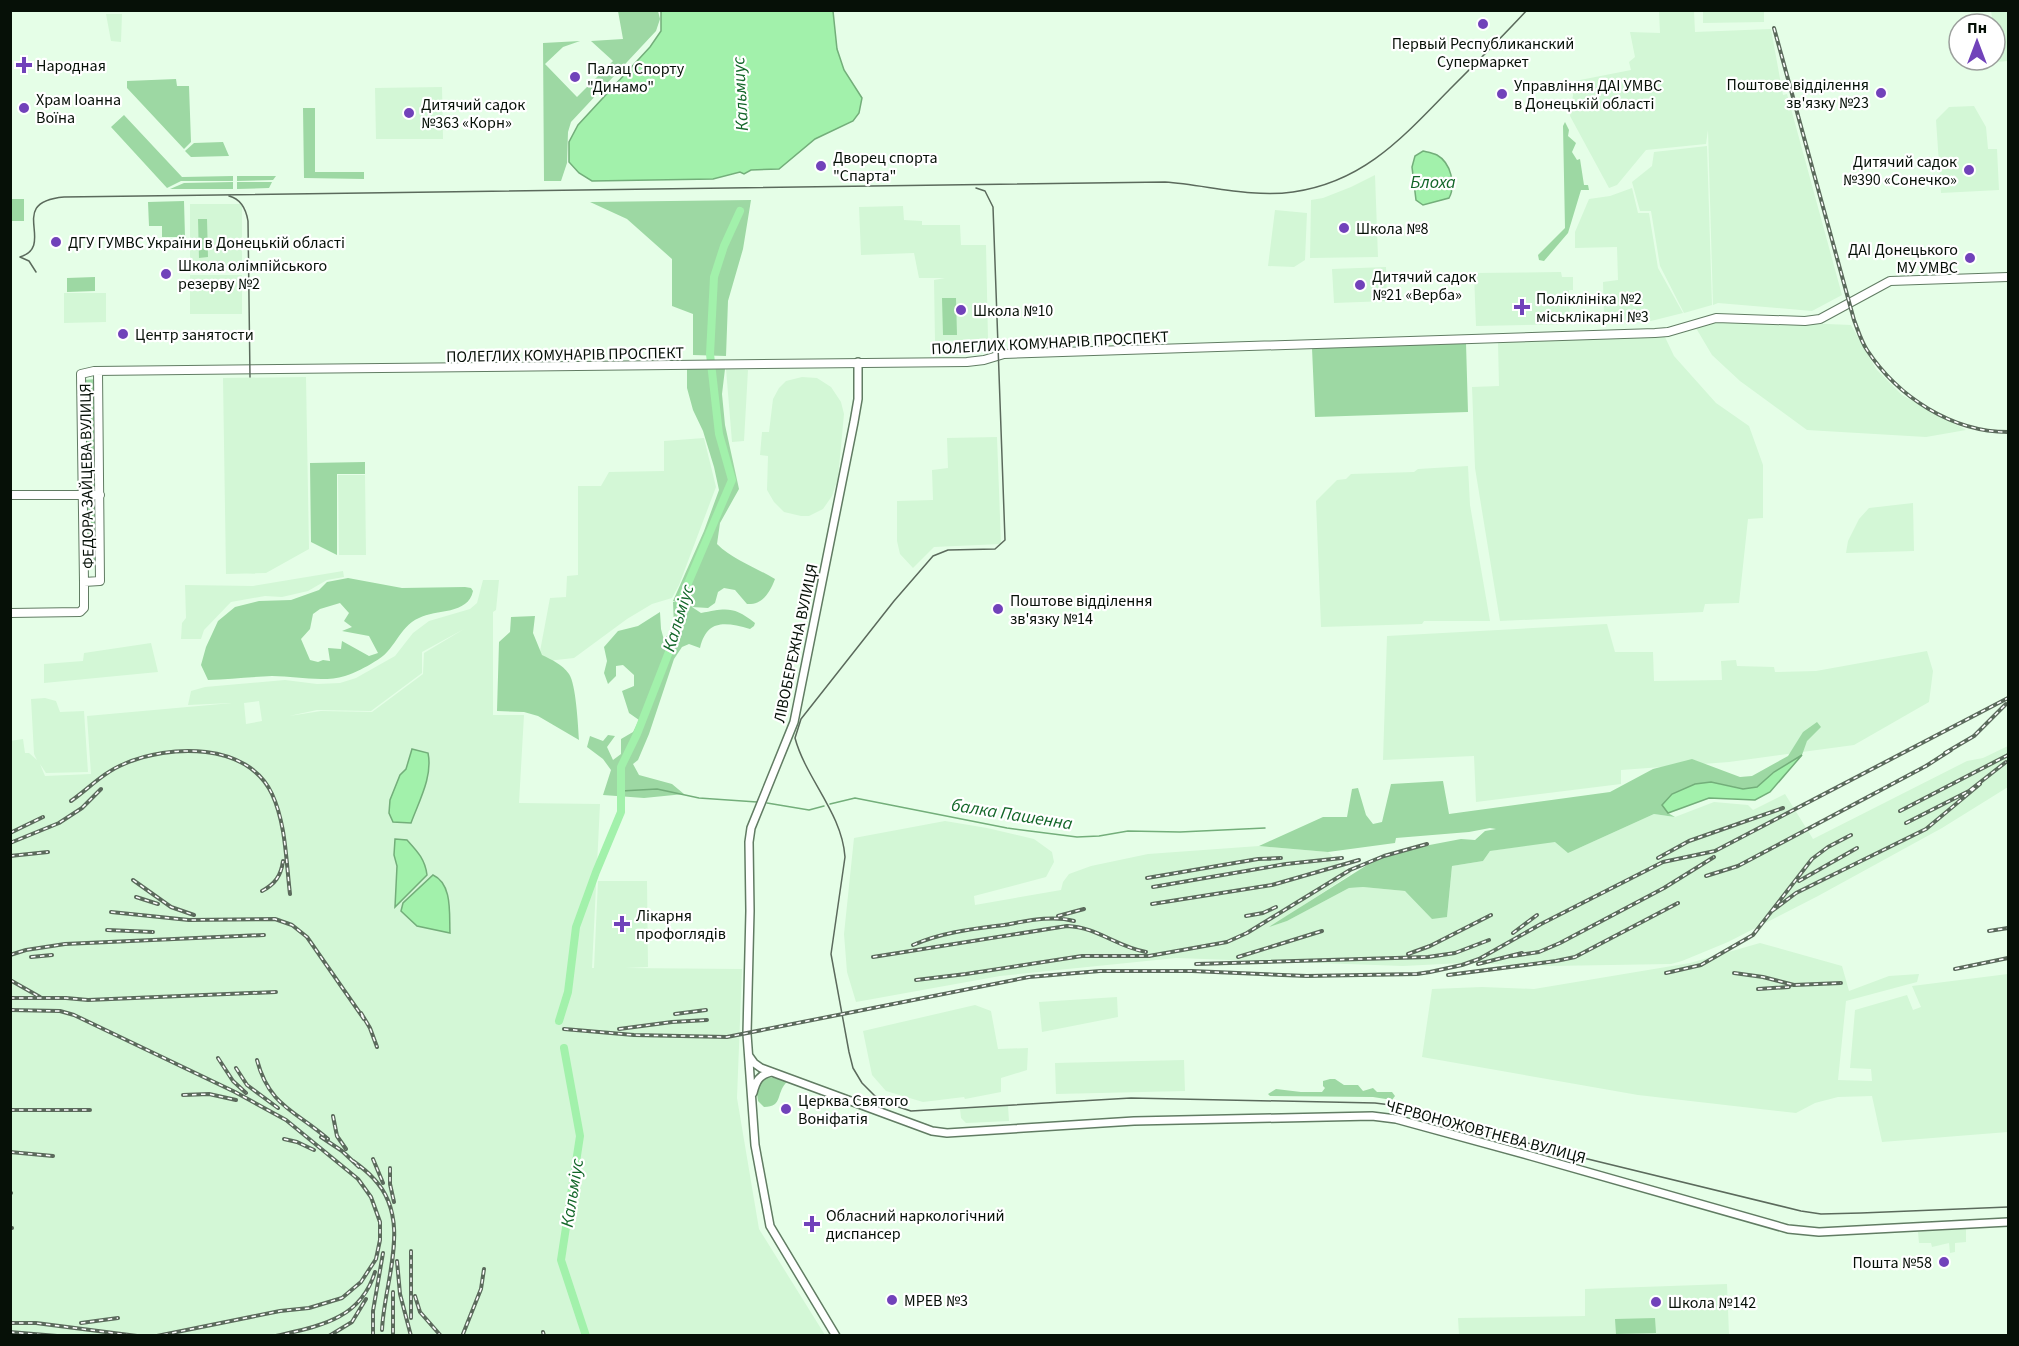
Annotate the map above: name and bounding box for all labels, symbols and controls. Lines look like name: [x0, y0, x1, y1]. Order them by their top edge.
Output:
north arrow: [1947, 12, 2007, 72]
marker: Первый Республиканский Супермаркет: [1476, 17, 1490, 31]
text: Пн: [1967, 17, 1987, 39]
place label: Первый Республиканский Супермаркет: [1392, 33, 1574, 73]
place label: Народная: [36, 55, 106, 77]
water label: Кальмиус: [726, 56, 755, 132]
marker: Народная: [17, 58, 31, 72]
place label: Палац Спорту "Динамо": [587, 58, 685, 98]
marker: Палац Спорту "Динамо": [568, 70, 582, 84]
place label: Поштове відділення зв'язку №23: [1727, 74, 1869, 114]
place label: Управління ДАІ УМВС в Донецькій області: [1514, 75, 1662, 115]
marker: Поштове відділення зв'язку №23: [1874, 86, 1888, 100]
marker: Управління ДАІ УМВС в Донецькій області: [1495, 87, 1509, 101]
place label: Храм Іоанна Воїна: [36, 89, 121, 129]
place label: Дитячий садок №363 «Корн»: [421, 94, 525, 134]
marker: Храм Іоанна Воїна: [17, 101, 31, 115]
marker: Дитячий садок №363 «Корн»: [402, 106, 416, 120]
place label: Дворец спорта "Спарта": [833, 147, 938, 187]
place label: Дитячий садок №390 «Сонечко»: [1843, 151, 1957, 191]
marker: Дворец спорта "Спарта": [814, 159, 828, 173]
marker: Дитячий садок №390 «Сонечко»: [1962, 163, 1976, 177]
water label: Блоха: [1410, 170, 1456, 195]
place label: Школа №8: [1356, 218, 1428, 240]
marker: Школа №8: [1337, 221, 1351, 235]
place label: ДГУ ГУМВС України в Донецькій області: [68, 232, 345, 254]
marker: ДГУ ГУМВС України в Донецькій області: [49, 235, 63, 249]
place label: ДАІ Донецького МУ УМВС: [1848, 239, 1958, 279]
marker: ДАІ Донецького МУ УМВС: [1963, 251, 1977, 265]
place label: Школа олімпійського резерву №2: [178, 255, 327, 295]
place label: Дитячий садок №21 «Верба»: [1372, 266, 1476, 306]
marker: Школа олімпійського резерву №2: [159, 267, 173, 281]
marker: Дитячий садок №21 «Верба»: [1353, 278, 1367, 292]
place label: Поліклініка №2 міськлікарні №3: [1536, 288, 1649, 328]
marker: Поліклініка №2 міськлікарні №3: [1513, 298, 1531, 316]
place label: Школа №10: [973, 300, 1053, 322]
marker: Школа №10: [954, 303, 968, 317]
place label: Центр занятости: [135, 324, 254, 346]
street label: ПОЛЕГЛИХ КОМУНАРІВ ПРОСПЕКТ: [931, 326, 1170, 360]
marker: Центр занятости: [116, 327, 130, 341]
street label: ПОЛЕГЛИХ КОМУНАРІВ ПРОСПЕКТ: [446, 342, 684, 368]
street label: ФЕДОРА ЗАЙЦЕВА ВУЛИЦЯ: [74, 383, 100, 569]
street label: ЛІВОБЕРЕЖНА ВУЛИЦЯ: [768, 562, 824, 725]
water label: Кальміус: [656, 581, 701, 655]
place label: Поштове відділення зв'язку №14: [1010, 590, 1152, 630]
marker: Поштове відділення зв'язку №14: [991, 602, 1005, 616]
water label: балка Пашенна: [949, 793, 1075, 836]
place label: Лікарня профоглядів: [636, 905, 726, 945]
marker: Лікарня профоглядів: [613, 915, 631, 933]
place label: Церква Святого Воніфатія: [798, 1090, 908, 1130]
street label: ЧЕРВОНОЖОВТНЕВА ВУЛИЦЯ: [1383, 1095, 1588, 1169]
marker: Церква Святого Воніфатія: [779, 1102, 793, 1116]
water label: Кальміус: [555, 1157, 590, 1229]
place label: Обласний наркологічний диспансер: [826, 1205, 1005, 1245]
marker: Обласний наркологічний диспансер: [803, 1215, 821, 1233]
place label: Пошта №58: [1853, 1252, 1932, 1274]
marker: Пошта №58: [1937, 1255, 1951, 1269]
place label: МРЕВ №3: [904, 1290, 968, 1312]
place label: Школа №142: [1668, 1292, 1756, 1314]
marker: МРЕВ №3: [885, 1293, 899, 1307]
marker: Школа №142: [1649, 1295, 1663, 1309]

